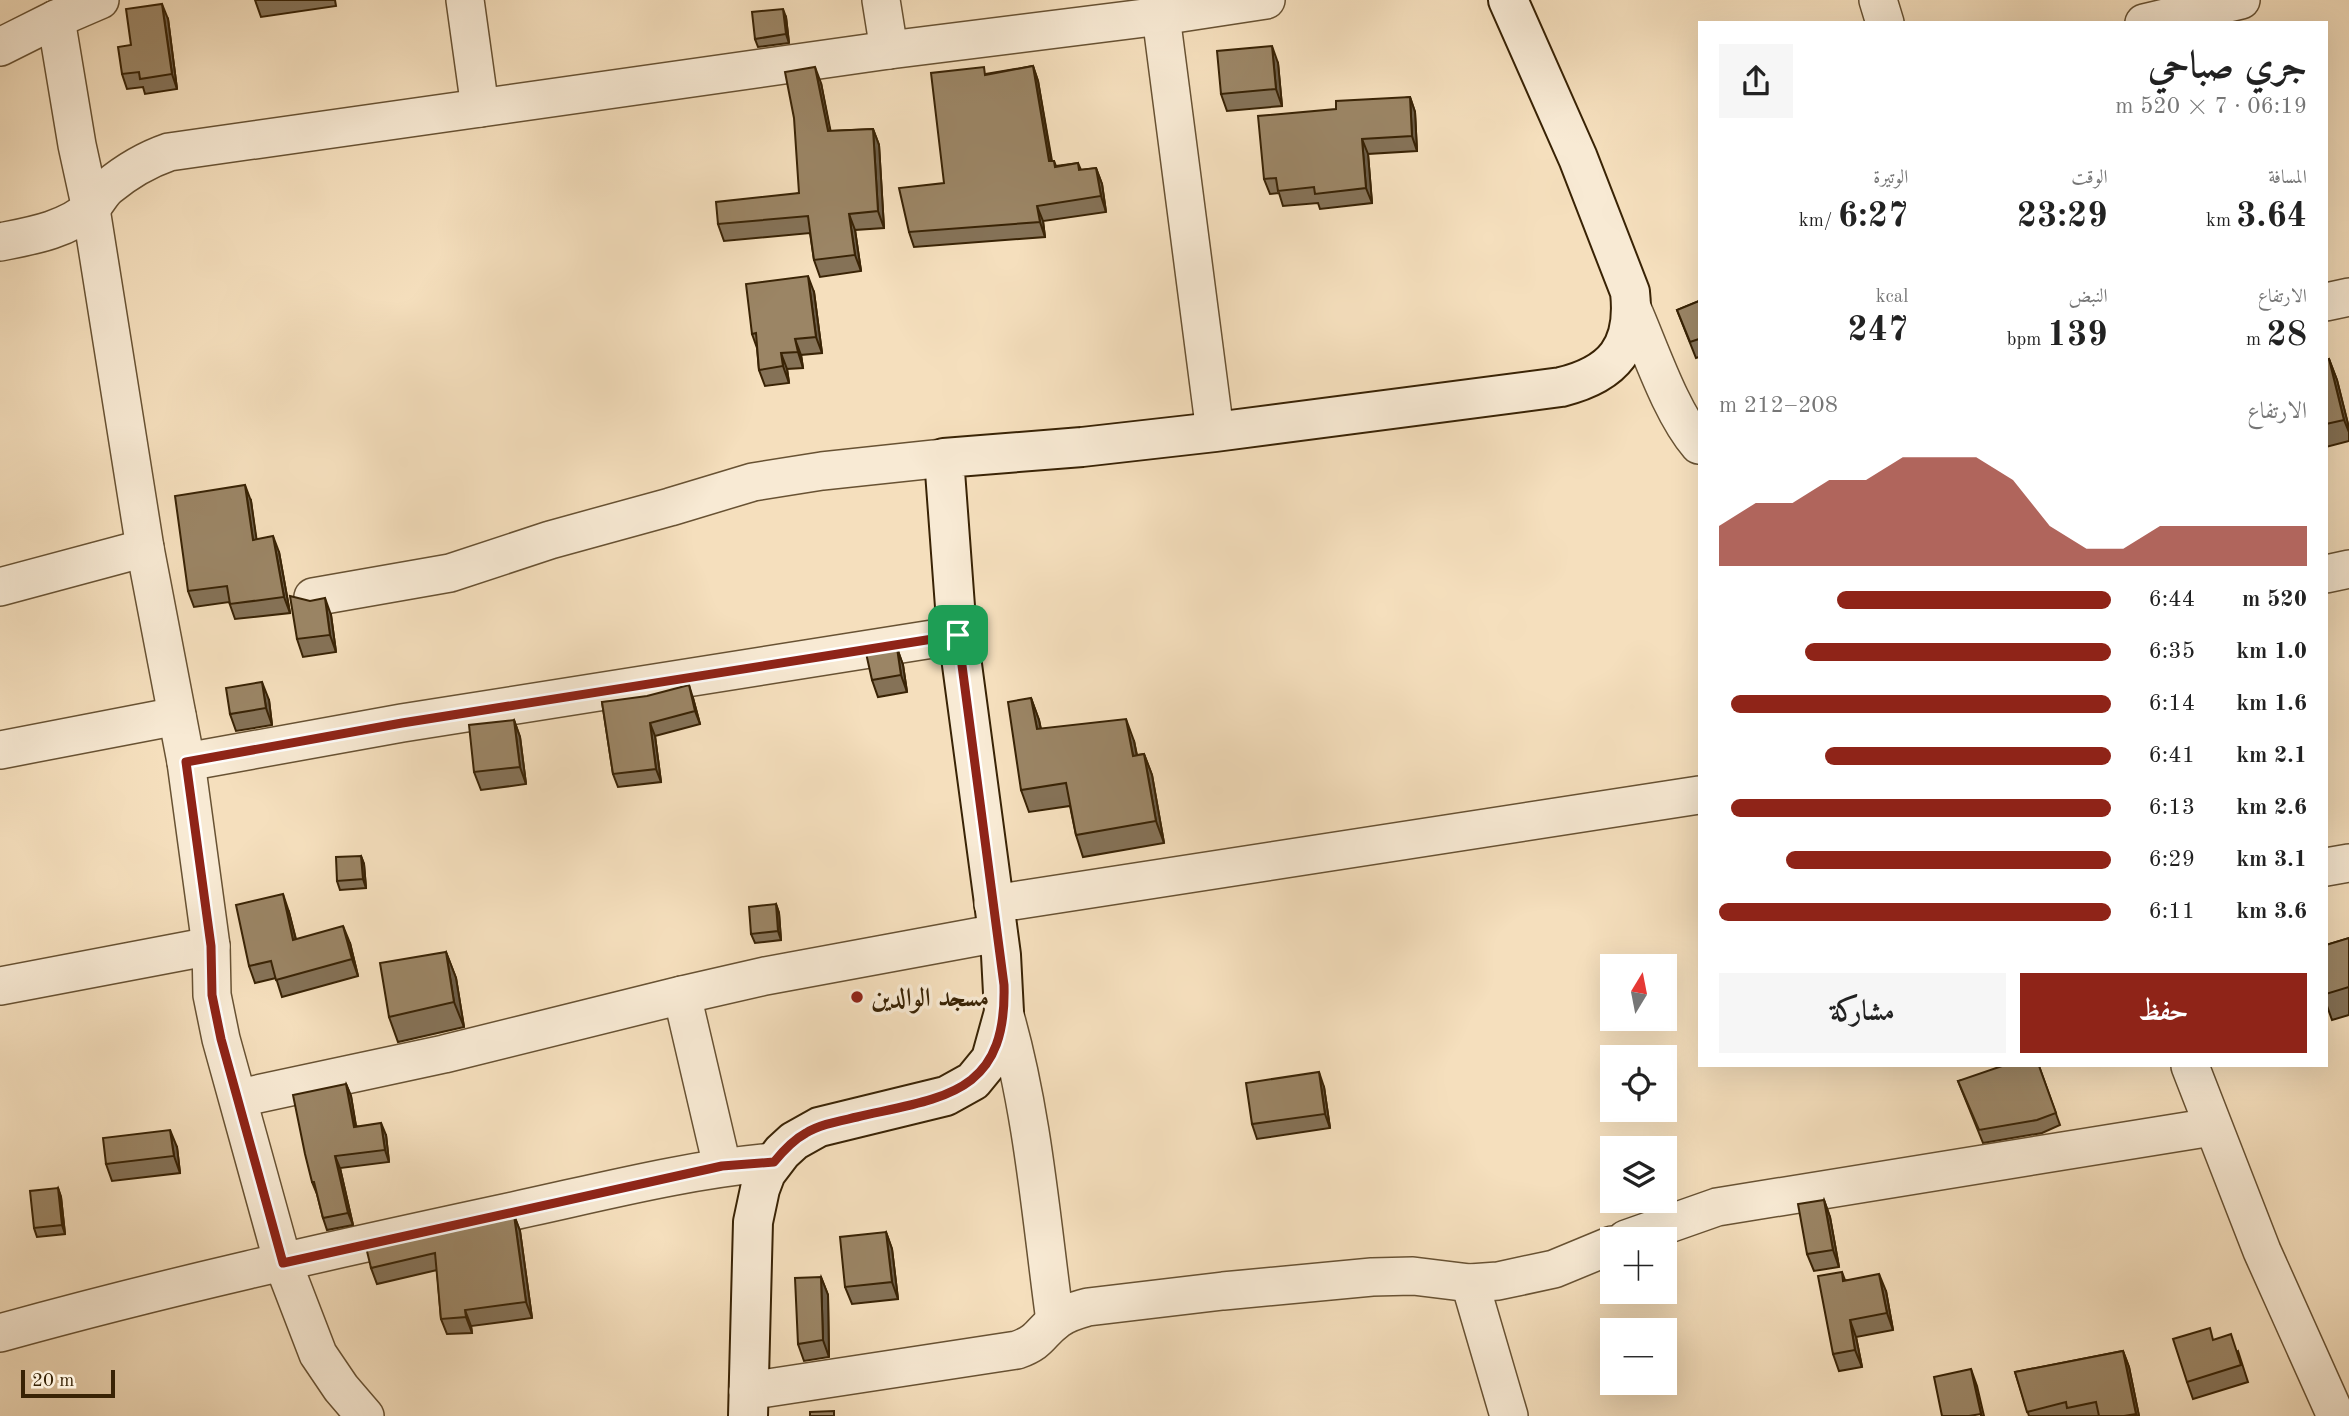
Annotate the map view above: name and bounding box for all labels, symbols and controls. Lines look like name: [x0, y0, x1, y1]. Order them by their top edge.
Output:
button: share: [1719, 44, 1793, 118]
text: جري صباحي: [2148, 48, 2307, 86]
text: 06:19 · 7 × 520 m: [2115, 95, 2307, 118]
text: الوتيرة: [1873, 169, 1908, 188]
text: الوقت: [2071, 169, 2108, 188]
text: المسافة: [2268, 169, 2307, 188]
text: 6:27: [1838, 199, 1908, 234]
text: 23:29: [2017, 199, 2108, 234]
text: 3.64: [2236, 199, 2307, 234]
text: /km: [1799, 212, 1838, 231]
text: km: [2206, 212, 2236, 231]
text: kcal: [1876, 288, 1908, 307]
text: النبض: [2069, 288, 2108, 307]
text: الارتفاع: [2258, 288, 2307, 307]
text: 247: [1847, 313, 1908, 348]
text: 139: [2047, 318, 2108, 353]
text: 28: [2266, 318, 2307, 353]
text: bpm: [2007, 331, 2047, 350]
text: m: [2246, 331, 2266, 350]
text: 208–212 m: [1719, 394, 1838, 417]
text: الارتفاع: [2247, 400, 2307, 423]
text: 6:44: [2149, 588, 2195, 611]
text: 520 m: [2242, 588, 2307, 611]
pin: [928, 605, 988, 665]
icon: arrive: [939, 616, 977, 654]
text: 6:35: [2149, 640, 2195, 663]
text: 1.0 km: [2236, 640, 2307, 663]
text: 6:14: [2149, 692, 2195, 715]
text: 1.6 km: [2236, 692, 2307, 715]
text: 6:41: [2149, 744, 2195, 767]
text: 2.1 km: [2236, 744, 2307, 767]
text: 6:13: [2149, 796, 2195, 819]
text: 2.6 km: [2236, 796, 2307, 819]
text: 6:29: [2149, 848, 2195, 871]
text: 3.1 km: [2236, 848, 2307, 871]
text: 6:11: [2149, 900, 2195, 923]
text: 3.6 km: [2236, 900, 2307, 923]
north arrow: [1600, 954, 1676, 1031]
map controls: [1600, 954, 1677, 1395]
button: مشاركة: [1719, 973, 2006, 1053]
button: حفظ: [2020, 973, 2307, 1053]
place label: مسجد الوالدين: [871, 986, 989, 1014]
marker: مسجد الوالدين: [849, 989, 865, 1005]
button: locate: [1600, 1045, 1677, 1122]
button: layers: [1600, 1136, 1677, 1213]
button: +: [1600, 1227, 1677, 1304]
button: −: [1600, 1318, 1677, 1395]
scale bar: [21, 1367, 116, 1399]
text: 20 m: [32, 1372, 74, 1391]

